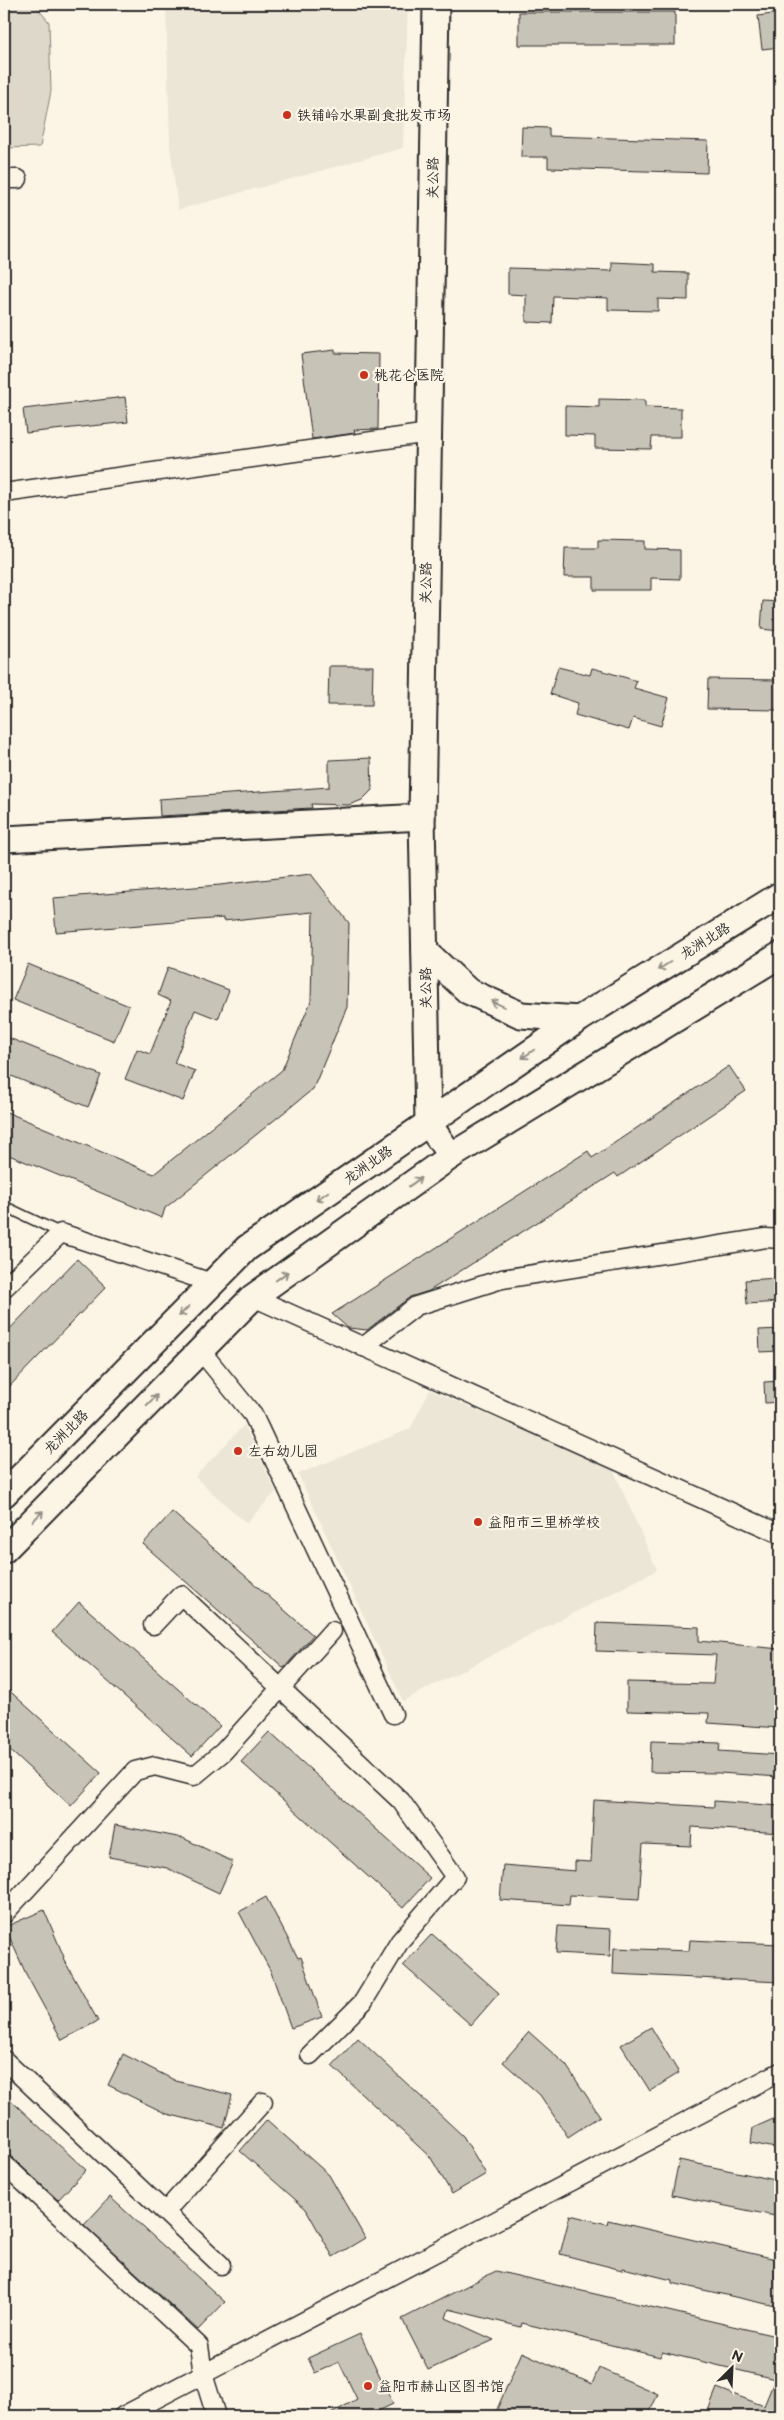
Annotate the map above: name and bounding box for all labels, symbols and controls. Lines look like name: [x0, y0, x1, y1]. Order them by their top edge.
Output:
place label: 铁铺岭水果副食批发市场: [297, 107, 451, 124]
marker: 铁铺岭水果副食批发市场: [281, 109, 293, 121]
street label: 关公路: [424, 157, 442, 199]
place label: 桃花仑医院: [374, 367, 444, 384]
marker: 桃花仑医院: [358, 369, 370, 381]
street label: 关公路: [417, 562, 435, 604]
street label: 龙洲北路: [677, 919, 733, 963]
one-way arrow: [658, 962, 672, 972]
street label: 关公路: [417, 967, 435, 1009]
one-way arrow: [491, 999, 506, 1009]
one-way arrow: [521, 1049, 535, 1059]
street label: 龙洲北路: [340, 1142, 396, 1188]
one-way arrow: [407, 1177, 421, 1187]
one-way arrow: [315, 1191, 329, 1201]
one-way arrow: [275, 1271, 289, 1282]
one-way arrow: [178, 1305, 191, 1317]
one-way arrow: [146, 1394, 158, 1406]
street label: 龙洲北路: [40, 1406, 92, 1458]
place label: 左右幼儿园: [248, 1443, 318, 1460]
marker: 左右幼儿园: [232, 1445, 244, 1457]
one-way arrow: [32, 1509, 44, 1522]
place label: 益阳市三里桥学校: [488, 1514, 600, 1531]
marker: 益阳市三里桥学校: [472, 1516, 484, 1528]
north arrow: [706, 2342, 756, 2392]
text: N: [729, 2347, 745, 2366]
place label: 益阳市赫山区图书馆: [378, 2378, 504, 2395]
marker: 益阳市赫山区图书馆: [362, 2380, 374, 2392]

